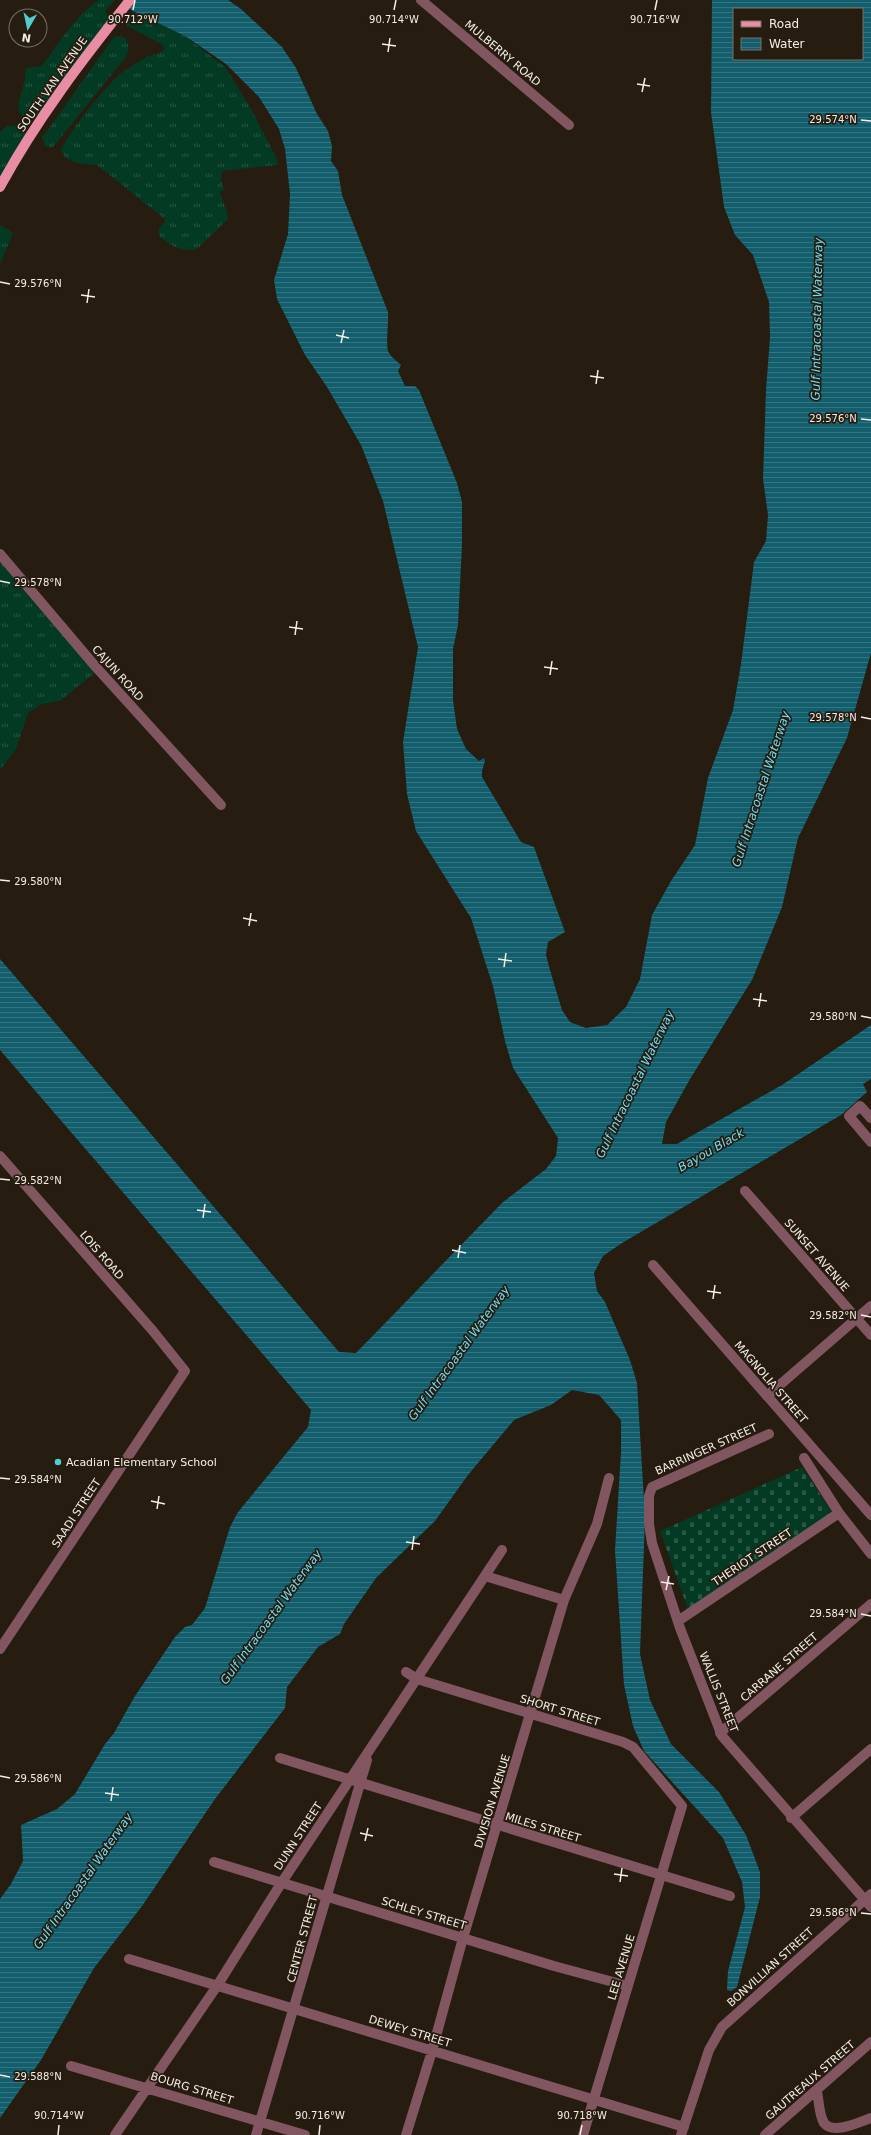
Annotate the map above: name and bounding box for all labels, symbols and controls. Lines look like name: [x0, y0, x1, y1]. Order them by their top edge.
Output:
north arrow: [8, 8, 48, 48]
legend: [733, 8, 863, 60]
text: 90.712°W: [108, 14, 158, 25]
text: 90.714°W: [369, 14, 419, 25]
text: 90.716°W: [630, 14, 680, 25]
text: Road: [769, 17, 799, 31]
street label: MULBERRY ROAD: [462, 18, 543, 89]
street label: SOUTH VAN AVENUE: [14, 34, 90, 134]
text: Water: [769, 37, 805, 51]
text: 29.574°N: [809, 114, 857, 125]
water label: Gulf Intracoastal Waterway: [809, 236, 825, 401]
text: 29.576°N: [14, 278, 62, 289]
text: 29.576°N: [809, 413, 857, 424]
text: 29.578°N: [14, 577, 62, 588]
street label: CAJUN ROAD: [89, 643, 146, 704]
water label: Gulf Intracoastal Waterway: [729, 708, 793, 869]
text: 29.578°N: [809, 712, 857, 723]
text: 29.580°N: [14, 876, 62, 887]
water label: Gulf Intracoastal Waterway: [593, 1007, 677, 1160]
text: 29.580°N: [809, 1011, 857, 1022]
water label: Bayou Black: [675, 1125, 747, 1175]
text: 29.582°N: [14, 1175, 62, 1186]
street label: SUNSET AVENUE: [782, 1216, 852, 1294]
street label: LOIS ROAD: [77, 1228, 126, 1282]
water label: Gulf Intracoastal Waterway: [405, 1282, 513, 1423]
text: 29.582°N: [809, 1310, 857, 1321]
street label: MAGNOLIA STREET: [731, 1339, 810, 1426]
street label: BARRINGER STREET: [653, 1421, 760, 1478]
place label: Acadian Elementary School: [66, 1456, 217, 1469]
marker: Acadian Elementary School: [53, 1457, 63, 1467]
text: 29.584°N: [14, 1474, 62, 1485]
street label: SAADI STREET: [49, 1476, 104, 1550]
street label: THERIOT STREET: [709, 1526, 795, 1590]
water label: Gulf Intracoastal Waterway: [217, 1546, 325, 1687]
text: 29.584°N: [809, 1608, 857, 1619]
street label: CARRANE STREET: [738, 1630, 821, 1705]
street label: WALLIS STREET: [696, 1650, 741, 1735]
street label: SHORT STREET: [518, 1692, 602, 1729]
street label: DIVISION AVENUE: [472, 1753, 513, 1850]
text: 29.586°N: [14, 1773, 62, 1784]
street label: DUNN STREET: [272, 1800, 325, 1873]
water label: Gulf Intracoastal Waterway: [31, 1809, 136, 1952]
street label: MILES STREET: [504, 1810, 582, 1845]
street label: CENTER STREET: [285, 1894, 320, 1984]
street label: SCHLEY STREET: [380, 1894, 468, 1933]
text: 29.586°N: [809, 1907, 857, 1918]
street label: BONVILLIAN STREET: [724, 1925, 816, 2010]
street label: LEE AVENUE: [605, 1933, 638, 2002]
street label: DEWEY STREET: [367, 2013, 453, 2050]
street label: GAUTREAUX STREET: [763, 2038, 858, 2123]
street label: BOURG STREET: [149, 2070, 235, 2107]
text: 29.588°N: [14, 2071, 62, 2082]
text: 90.714°W: [34, 2110, 84, 2121]
text: 90.716°W: [295, 2110, 345, 2121]
text: 90.718°W: [557, 2110, 607, 2121]

